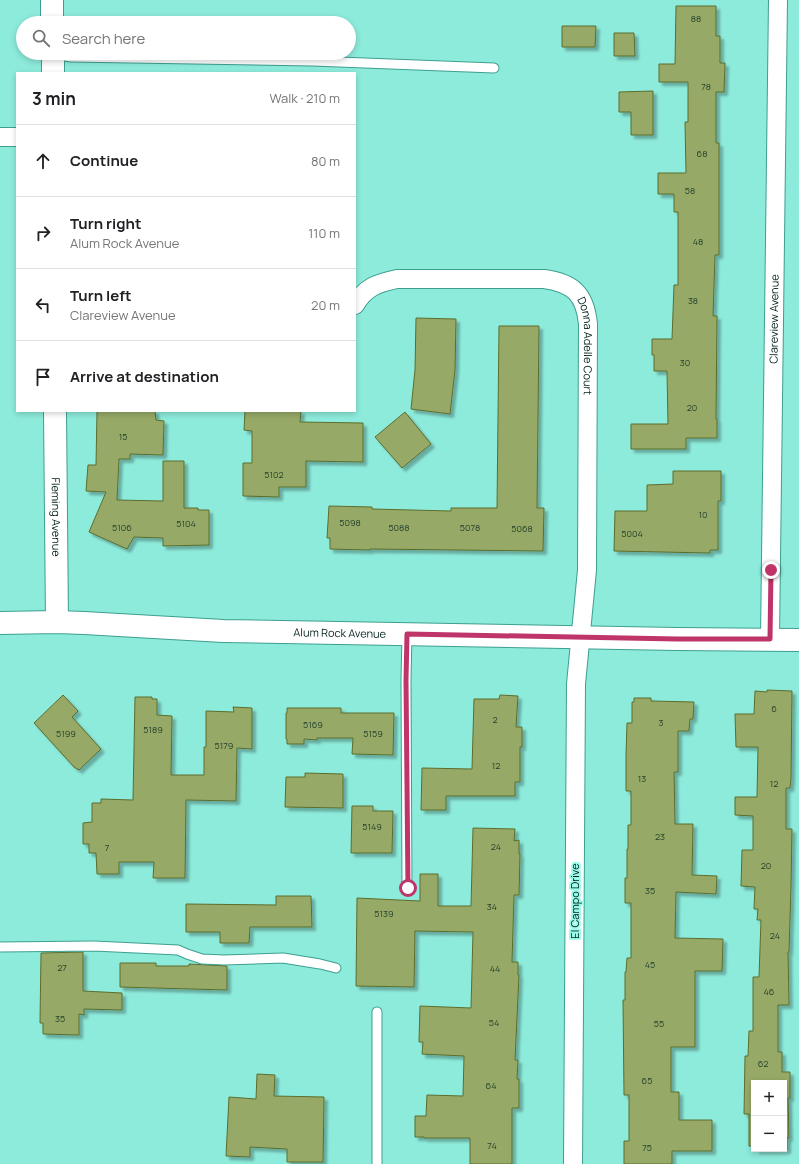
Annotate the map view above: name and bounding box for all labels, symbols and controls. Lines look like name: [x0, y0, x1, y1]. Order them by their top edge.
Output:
house number: 88: [691, 12, 701, 25]
search box: [16, 16, 356, 60]
icon: search: [30, 27, 52, 49]
text: Search here: [62, 28, 145, 49]
house number: 78: [701, 80, 711, 93]
text: 3 min: [32, 87, 76, 110]
text: Walk · 210 m: [270, 89, 340, 107]
house number: 68: [697, 147, 707, 160]
icon: ahead: [32, 150, 54, 172]
text: Continue: [70, 150, 138, 171]
text: 80 m: [311, 152, 340, 170]
house number: 58: [685, 184, 695, 197]
text: Turn right: [70, 213, 141, 234]
icon: right: [32, 222, 54, 244]
text: 110 m: [308, 224, 340, 242]
text: Alum Rock Avenue: [70, 234, 179, 252]
house number: 48: [693, 235, 703, 248]
street label: Clareview Avenue: [765, 274, 782, 364]
text: Turn left: [70, 285, 132, 306]
icon: left: [32, 294, 54, 316]
street label: Donna Adelle Court: [574, 294, 596, 395]
house number: 38: [688, 294, 698, 307]
text: 20 m: [311, 296, 340, 314]
text: Clareview Avenue: [70, 306, 176, 324]
house number: 30: [680, 356, 690, 369]
icon: arrive: [32, 366, 54, 388]
text: Arrive at destination: [70, 366, 219, 387]
house number: 20: [687, 401, 697, 414]
house number: 15: [119, 430, 127, 443]
house number: 5102: [264, 468, 284, 481]
street label: Fleming Avenue: [49, 477, 64, 557]
house number: 10: [699, 508, 708, 521]
house number: 5098: [339, 516, 361, 529]
house number: 5104: [176, 517, 196, 530]
house number: 5106: [112, 521, 132, 534]
house number: 5088: [388, 521, 410, 534]
house number: 5078: [460, 521, 480, 534]
house number: 5068: [511, 522, 533, 535]
house number: 5004: [621, 527, 643, 540]
route end: [762, 561, 780, 579]
street label: Alum Rock Avenue: [293, 624, 387, 641]
house number: 6: [771, 702, 777, 715]
house number: 2: [492, 713, 498, 726]
house number: 3: [659, 716, 664, 729]
house number: 5169: [303, 718, 323, 731]
house number: 5189: [143, 723, 163, 736]
house number: 5199: [56, 727, 76, 740]
house number: 5159: [363, 727, 383, 740]
house number: 5179: [215, 739, 233, 752]
house number: 12: [492, 759, 500, 772]
house number: 13: [638, 772, 646, 785]
house number: 12: [770, 777, 778, 790]
house number: 5149: [362, 820, 382, 833]
house number: 23: [655, 830, 665, 843]
house number: 24: [491, 840, 501, 853]
house number: 7: [105, 841, 110, 854]
house number: 20: [761, 859, 771, 872]
street label: El Campo Drive: [567, 863, 582, 939]
route start: [399, 879, 417, 897]
house number: 35: [645, 884, 655, 897]
house number: 34: [487, 900, 497, 913]
house number: 5139: [374, 907, 394, 920]
house number: 24: [770, 929, 780, 942]
house number: 45: [645, 958, 655, 971]
house number: 27: [57, 961, 67, 974]
house number: 44: [490, 962, 500, 975]
house number: 46: [764, 985, 775, 998]
house number: 35: [55, 1012, 65, 1025]
house number: 54: [489, 1016, 499, 1029]
house number: 55: [654, 1017, 664, 1030]
house number: 62: [758, 1057, 768, 1070]
house number: 65: [642, 1074, 652, 1087]
house number: 64: [486, 1079, 496, 1092]
map controls: [751, 1080, 787, 1152]
button: +: [751, 1080, 787, 1116]
button: −: [751, 1116, 787, 1152]
house number: 74: [487, 1139, 497, 1152]
house number: 75: [642, 1141, 652, 1154]

